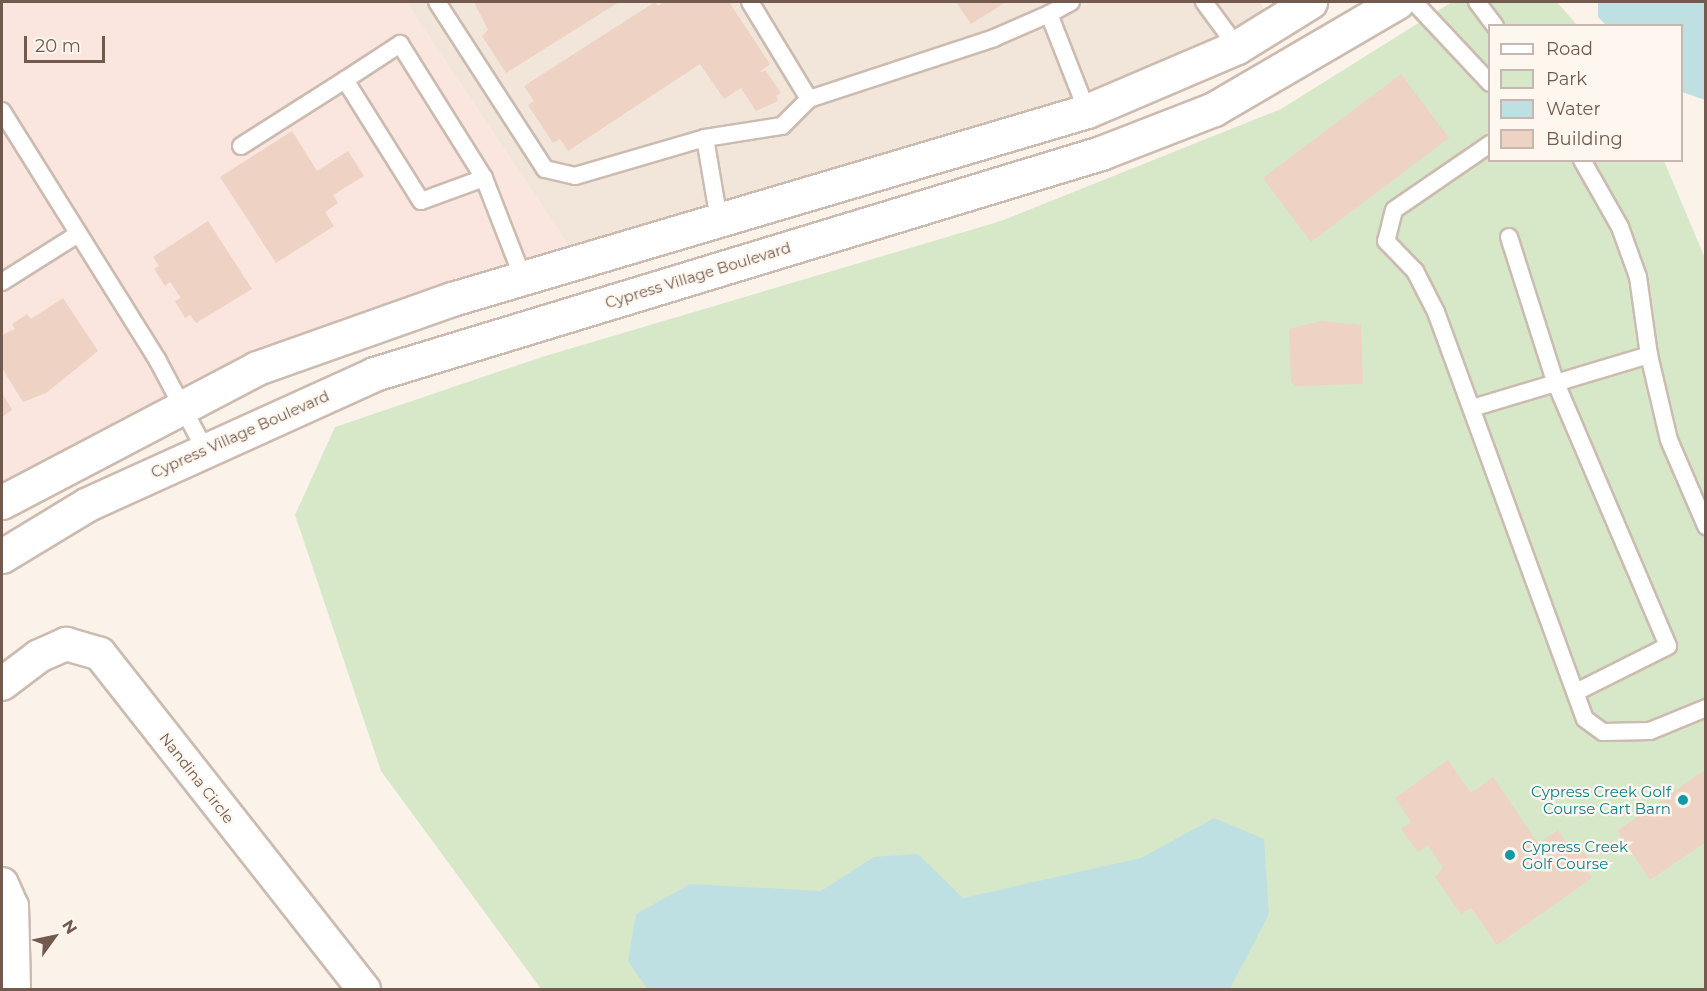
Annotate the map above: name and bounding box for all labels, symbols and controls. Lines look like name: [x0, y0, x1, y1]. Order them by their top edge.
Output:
scale bar: [27, 24, 108, 62]
legend: [1488, 24, 1683, 162]
text: 20 m: [35, 35, 81, 57]
text: Road: [1546, 38, 1593, 60]
text: Park: [1546, 68, 1587, 90]
text: Water: [1546, 98, 1601, 120]
text: Building: [1546, 128, 1623, 150]
street label: Cypress Village Boulevard: [603, 238, 793, 312]
street label: Cypress Village Boulevard: [148, 386, 332, 482]
street label: Nandina Circle: [156, 729, 238, 827]
place label: Cypress Creek Golf Course Cart Barn: [1531, 782, 1671, 817]
marker: Cypress Creek Golf Course Cart Barn: [1676, 793, 1690, 807]
place label: Cypress Creek Golf Course: [1522, 837, 1628, 872]
marker: Cypress Creek Golf Course: [1503, 848, 1517, 862]
north arrow: [24, 907, 84, 967]
text: N: [58, 916, 81, 938]

